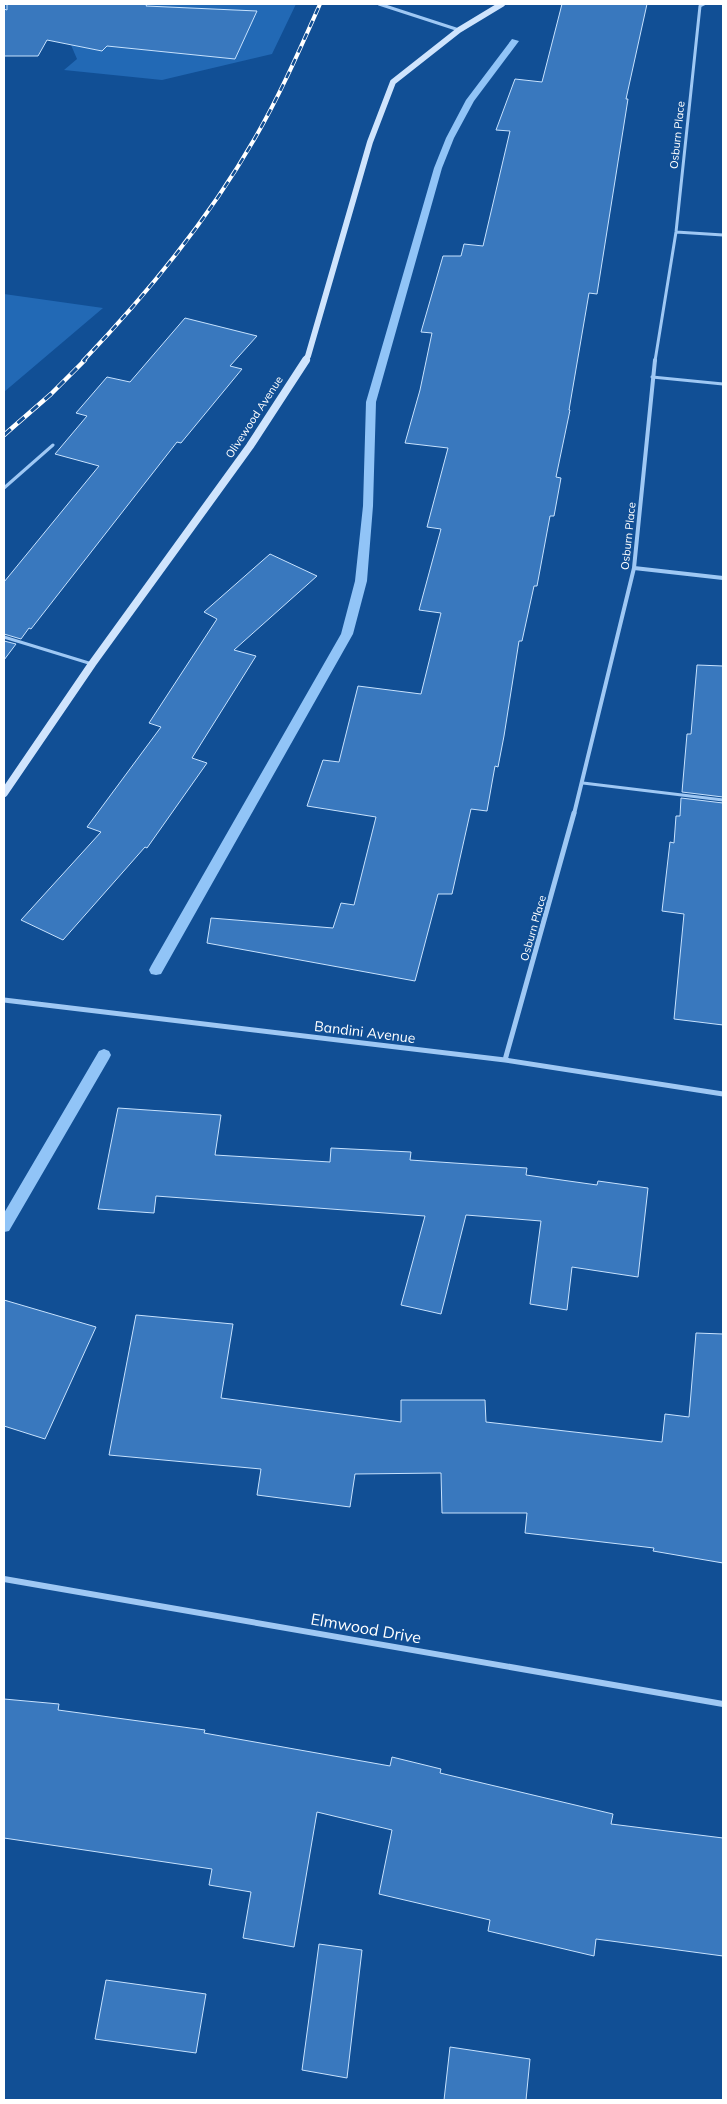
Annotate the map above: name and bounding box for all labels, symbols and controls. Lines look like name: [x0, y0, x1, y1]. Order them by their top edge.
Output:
street label: Osburn Place: [666, 100, 688, 169]
street label: Olivewood Avenue: [222, 373, 286, 461]
street label: Osburn Place: [617, 501, 639, 570]
street label: Osburn Place: [517, 893, 549, 963]
street label: Bandini Avenue: [313, 1017, 417, 1047]
street label: Elmwood Drive: [309, 1608, 423, 1648]

